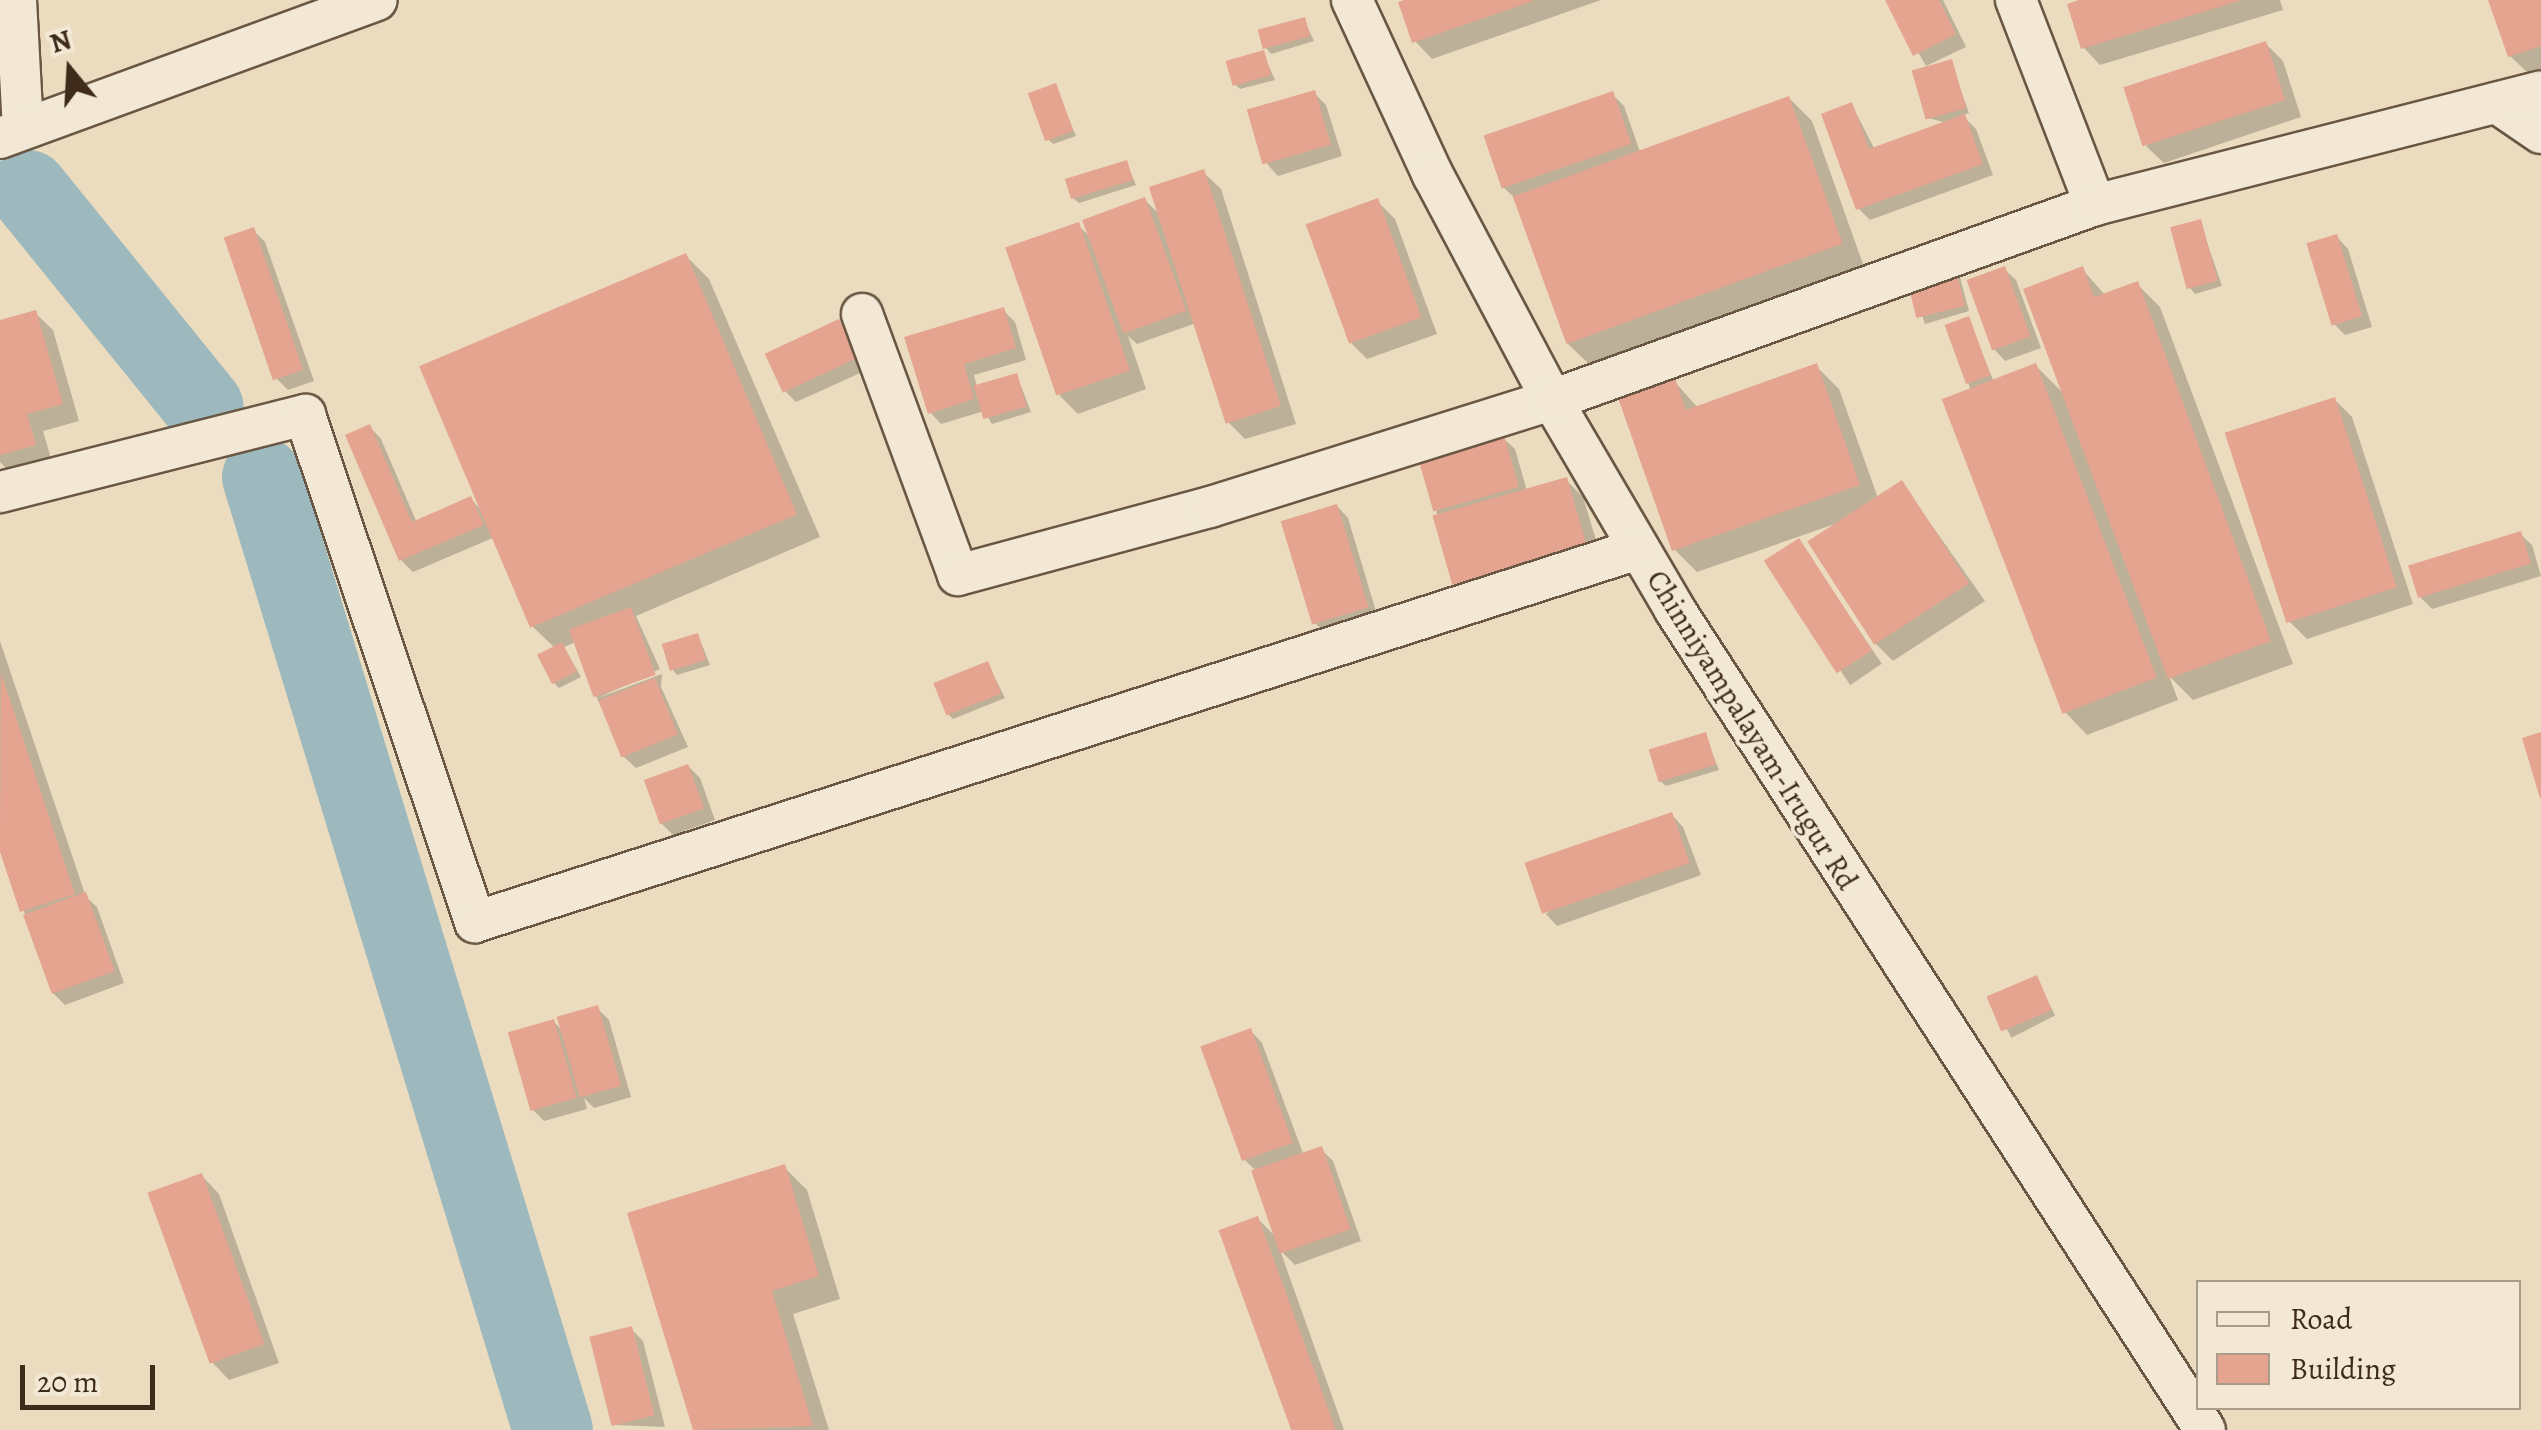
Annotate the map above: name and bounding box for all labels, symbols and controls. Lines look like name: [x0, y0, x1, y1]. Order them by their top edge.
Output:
north arrow: [20, 20, 120, 120]
text: N: [45, 20, 76, 63]
street label: Chinniyampalayam-Irugur Rd: [1639, 564, 1865, 896]
legend: [2196, 1280, 2521, 1410]
text: Road: [2290, 1299, 2352, 1339]
scale bar: [25, 1345, 160, 1407]
text: Building: [2290, 1349, 2396, 1389]
text: 20 m: [37, 1362, 98, 1402]

